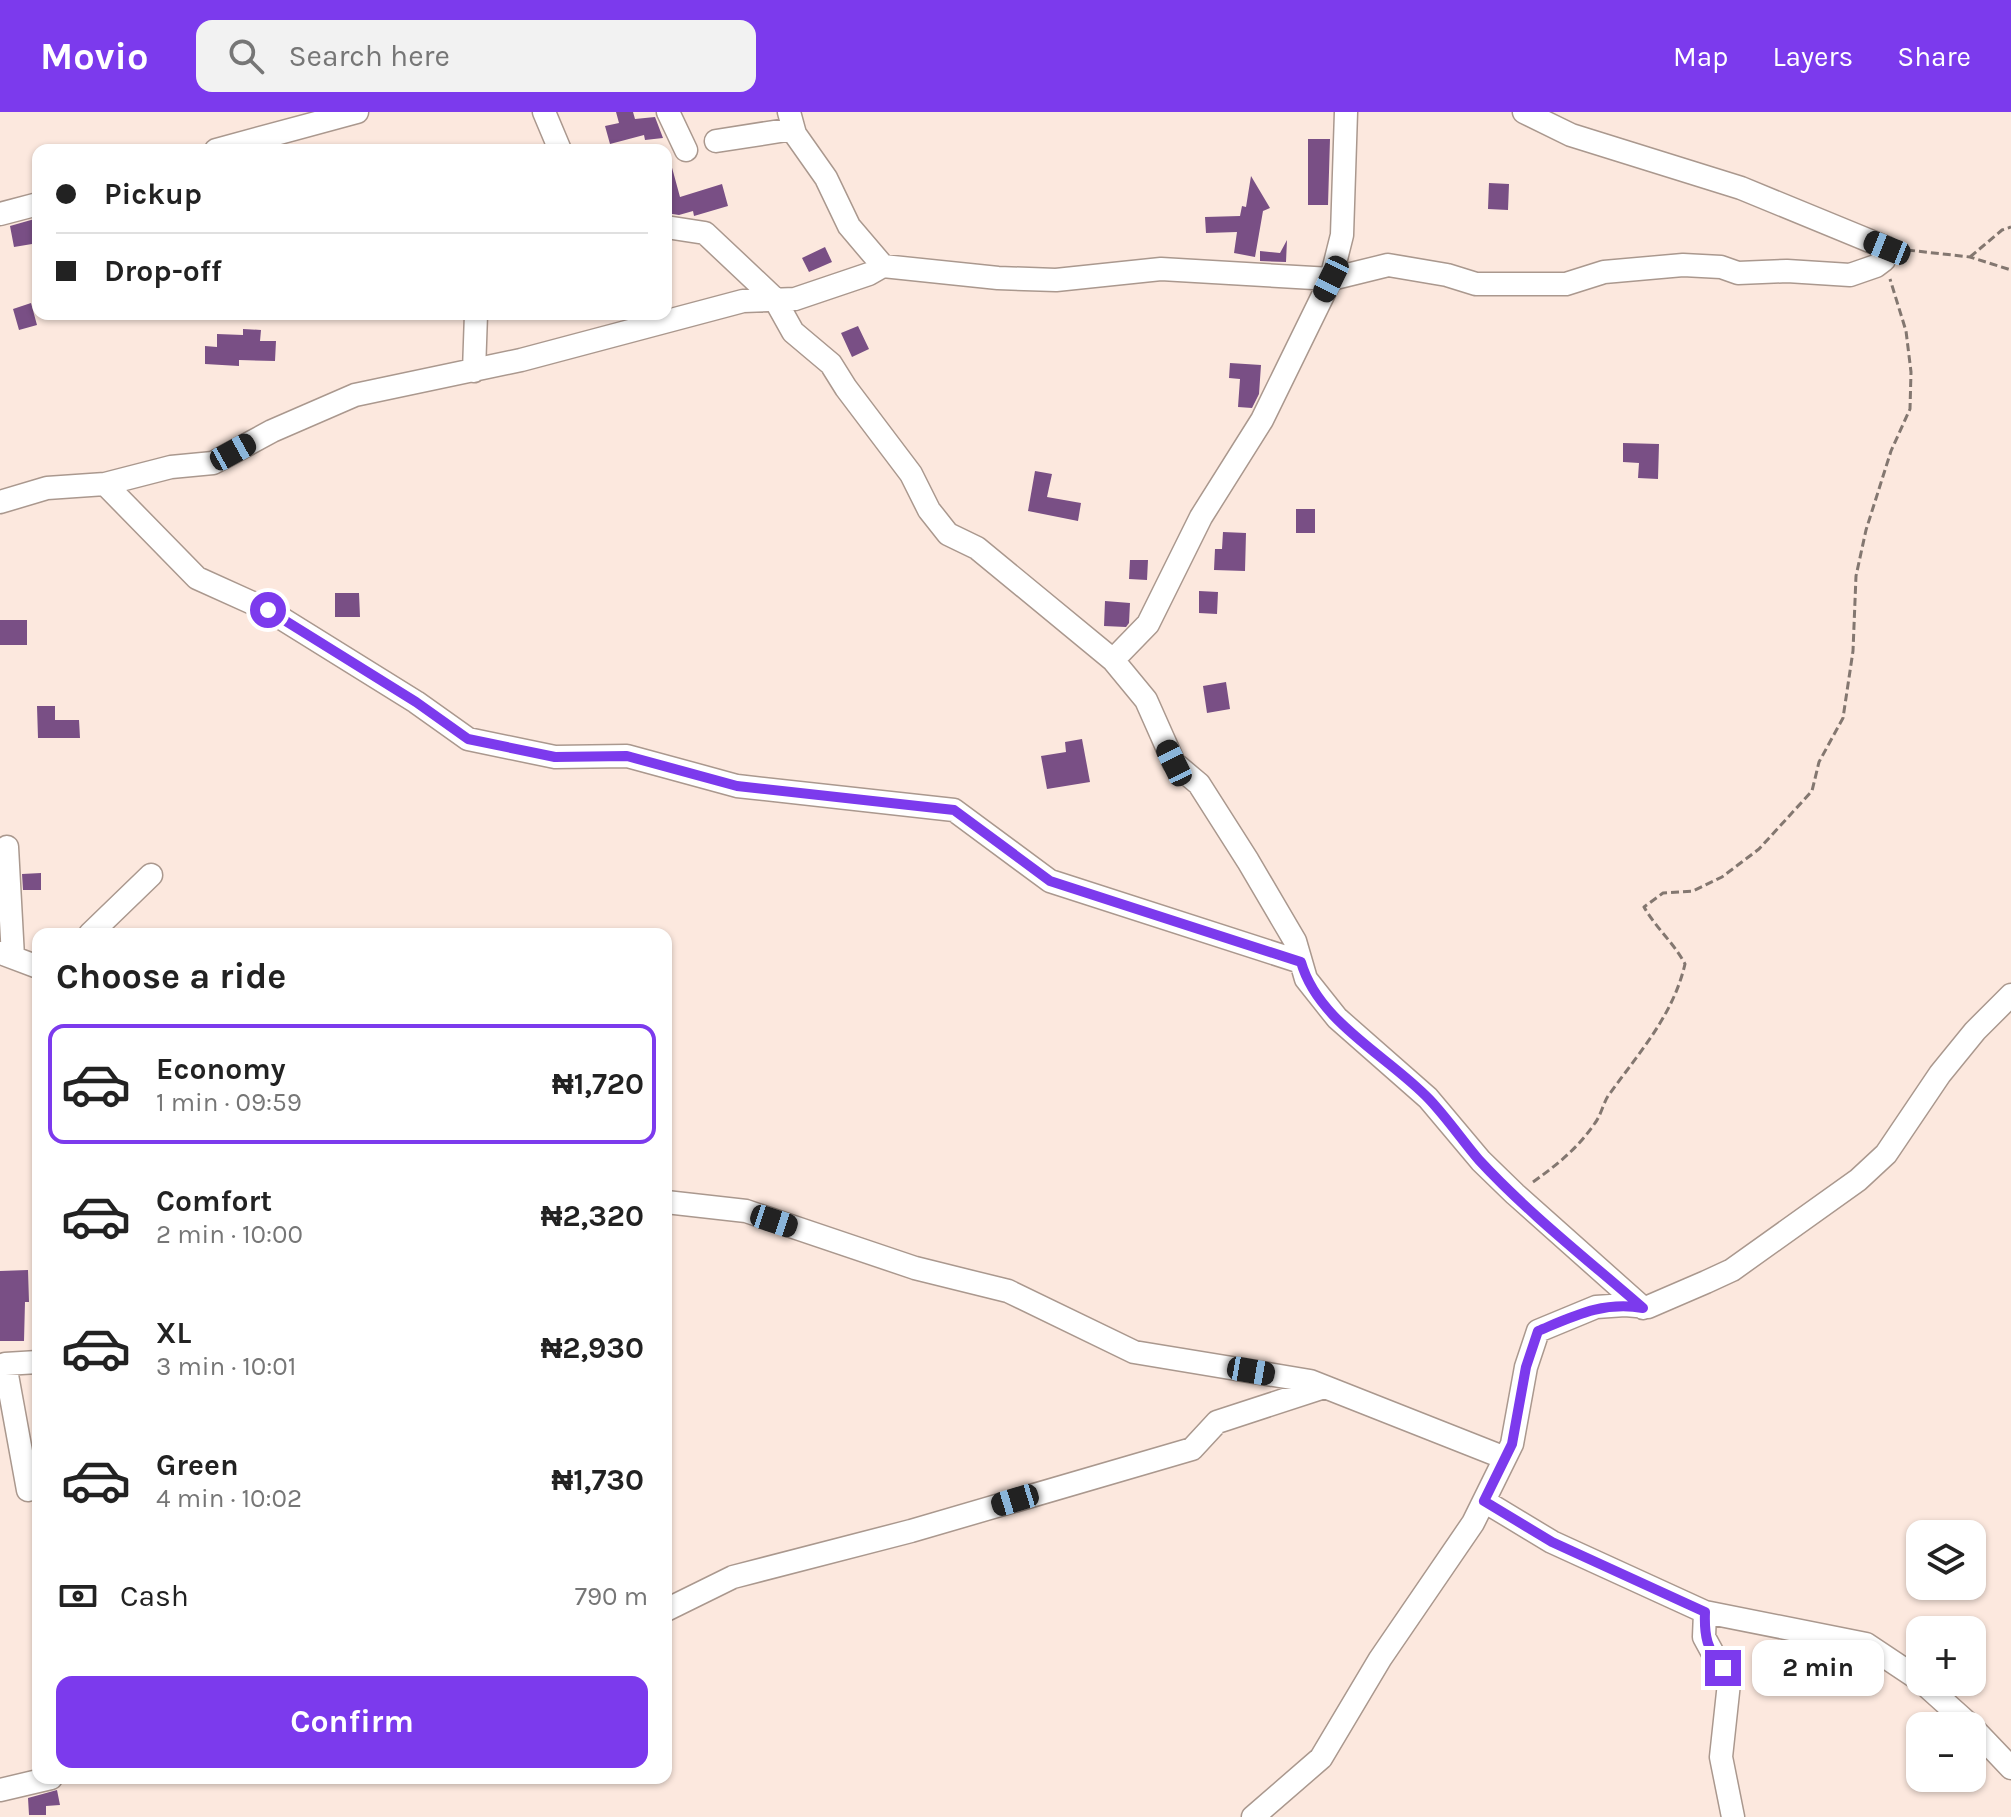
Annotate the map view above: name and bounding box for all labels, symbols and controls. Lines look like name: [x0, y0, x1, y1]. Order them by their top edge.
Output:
search box: [196, 20, 756, 92]
text: Movio: [40, 34, 148, 79]
icon: search: [224, 34, 268, 78]
text: Search here: [288, 38, 450, 74]
text: Map: [1673, 40, 1728, 73]
text: Layers: [1772, 40, 1853, 73]
text: Share: [1897, 40, 1971, 73]
text: Pickup: [104, 176, 202, 212]
car: [1860, 228, 1914, 268]
car: [1310, 252, 1352, 306]
text: Drop-off: [104, 253, 222, 289]
car: [206, 430, 260, 474]
route start: [250, 592, 286, 628]
car: [1153, 736, 1195, 790]
text: Choose a ride: [56, 955, 286, 997]
icon: car: [60, 1048, 132, 1120]
text: Economy: [156, 1051, 286, 1087]
text: ₦1,720: [552, 1066, 644, 1102]
text: 1 min · 09:59: [156, 1087, 302, 1118]
icon: car: [60, 1180, 132, 1252]
text: Comfort: [156, 1183, 272, 1219]
text: ₦2,320: [541, 1198, 644, 1234]
car: [747, 1202, 801, 1240]
text: 2 min · 10:00: [156, 1219, 303, 1250]
icon: car: [60, 1312, 132, 1384]
text: XL: [156, 1315, 191, 1351]
text: ₦2,930: [541, 1330, 644, 1366]
text: 3 min · 10:01: [156, 1351, 296, 1382]
car: [1225, 1355, 1277, 1387]
icon: car: [60, 1444, 132, 1516]
text: Green: [156, 1447, 239, 1483]
text: ₦1,730: [551, 1462, 644, 1498]
car: [989, 1482, 1041, 1518]
text: 4 min · 10:02: [156, 1483, 302, 1514]
map controls: [1906, 1520, 1986, 1792]
button: layers: [1906, 1520, 1986, 1600]
icon: cash: [56, 1574, 100, 1618]
text: Cash: [120, 1578, 189, 1614]
text: 790 m: [575, 1581, 648, 1612]
button: +: [1906, 1616, 1986, 1696]
callout: 2 min: [1751, 1640, 1883, 1696]
route end: [1705, 1650, 1741, 1686]
text: 2 min: [1782, 1652, 1854, 1683]
button: Confirm: [56, 1676, 648, 1768]
button: −: [1906, 1712, 1986, 1792]

